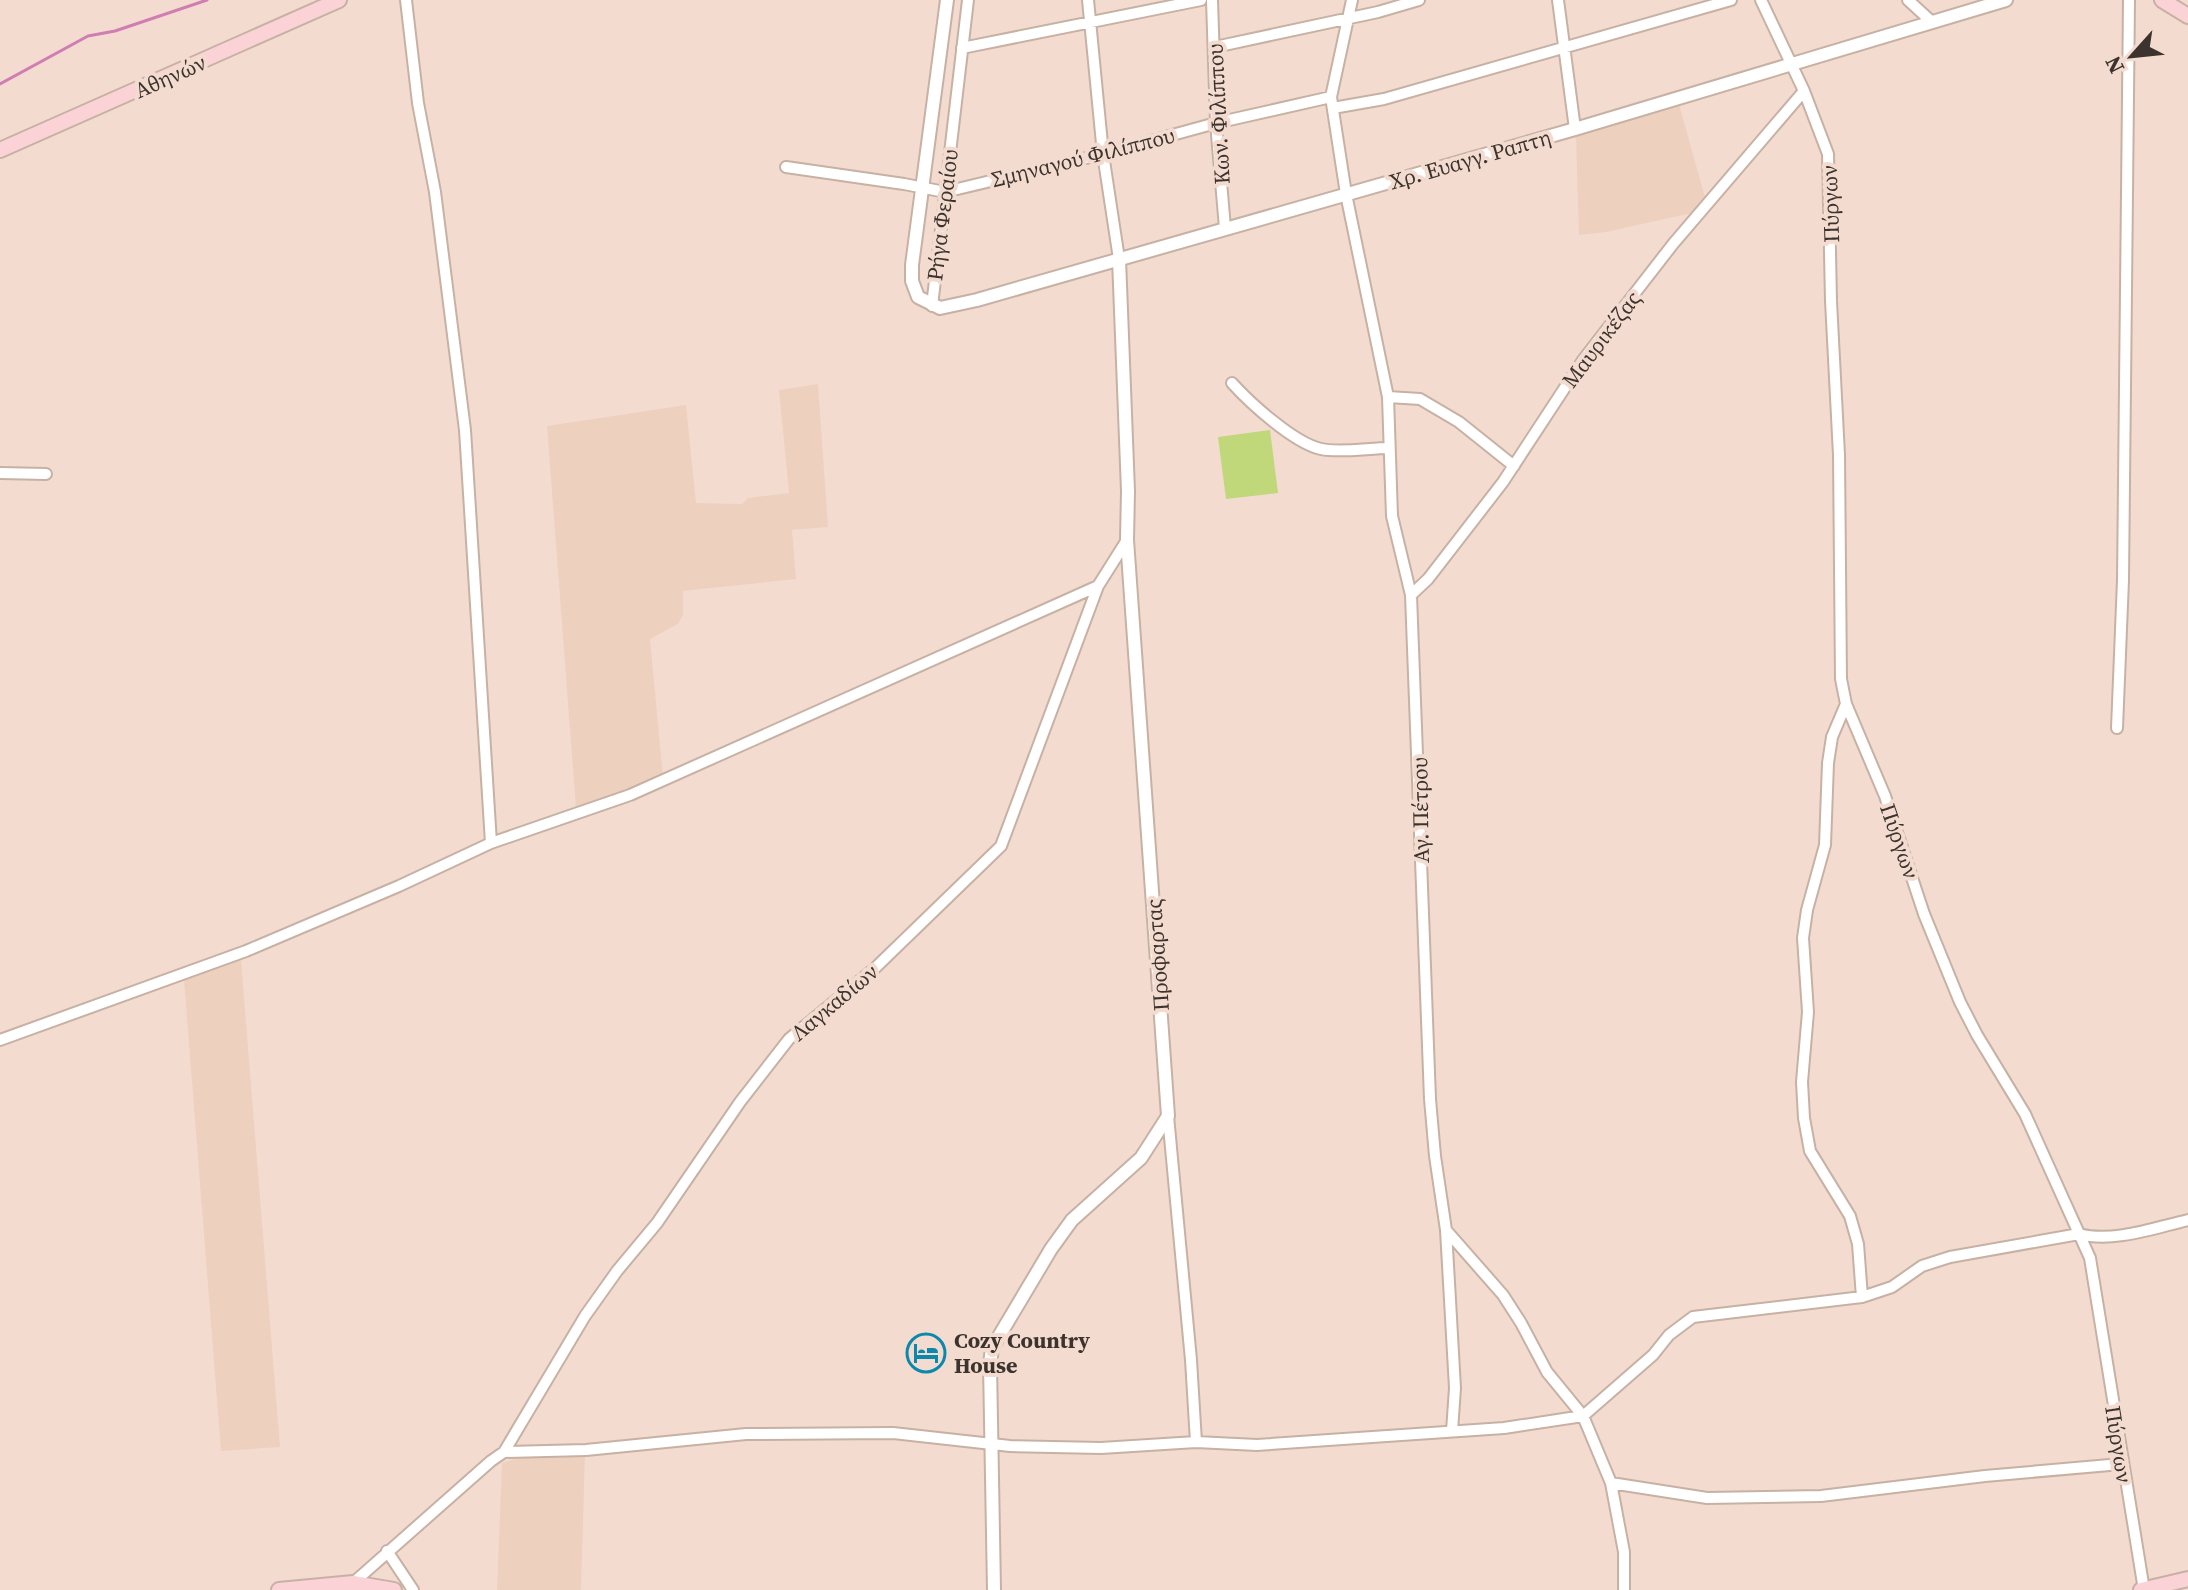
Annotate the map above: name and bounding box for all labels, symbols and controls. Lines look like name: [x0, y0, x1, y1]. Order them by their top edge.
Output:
north arrow: [2092, 16, 2172, 96]
street label: Κων. Φιλίππου: [1199, 43, 1237, 185]
street label: Αθηνών: [129, 47, 211, 105]
text: N: [2097, 51, 2131, 79]
street label: Σμηναγού Φιλίππου: [988, 120, 1178, 194]
street label: Χρ. Ευαγγ. Ραπτη: [1386, 122, 1554, 196]
street label: Ρήγα Φεραίου: [919, 148, 965, 282]
street label: Πύργων: [1814, 164, 1846, 243]
street label: Μαυρικέζας: [1555, 284, 1647, 394]
street label: Αγ. Πέτρου: [1404, 757, 1436, 863]
street label: Πύργων: [1873, 799, 1927, 883]
street label: Προφαρτας: [1138, 898, 1176, 1012]
street label: Λαγκαδίων: [784, 956, 884, 1047]
place label: Cozy Country House: [954, 1325, 1090, 1380]
hotel icon: Cozy Country House: [905, 1332, 947, 1374]
street label: Πύργων: [2098, 1403, 2140, 1485]

